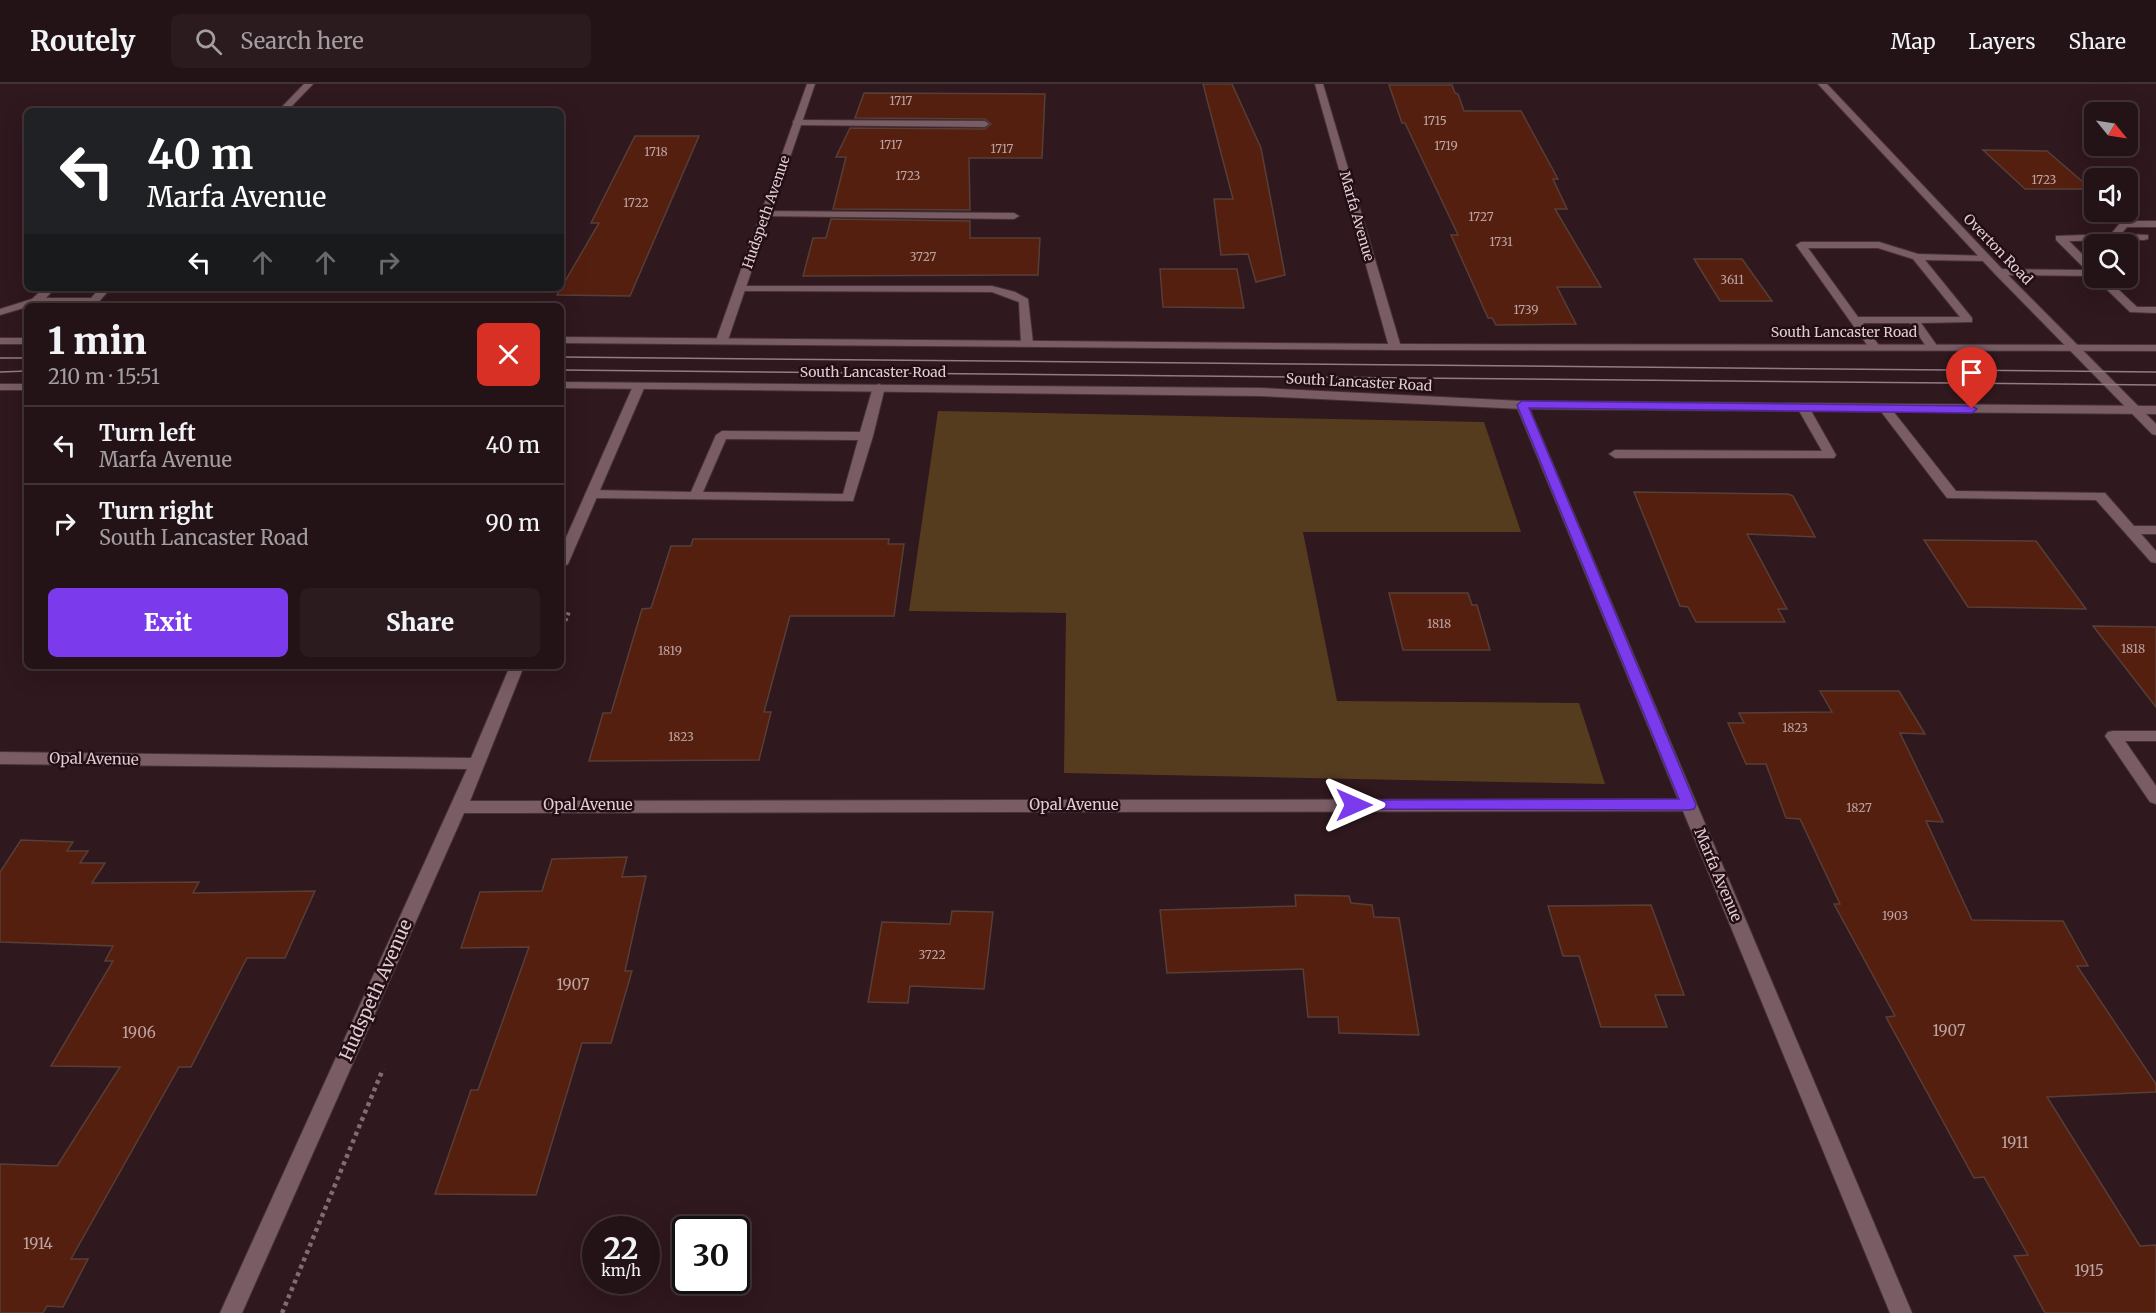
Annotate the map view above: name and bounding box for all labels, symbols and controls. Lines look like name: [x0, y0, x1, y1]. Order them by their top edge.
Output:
search box: [171, 14, 591, 68]
text: Routely: [30, 23, 135, 59]
icon: search: [192, 25, 225, 58]
text: Search here: [240, 27, 364, 55]
text: Map: [1891, 28, 1936, 55]
text: Layers: [1969, 28, 2036, 55]
text: Share: [2069, 28, 2126, 55]
house number: 1717: [890, 93, 913, 108]
north arrow: [2084, 102, 2138, 156]
map controls: [2084, 102, 2138, 288]
house number: 1715: [1423, 113, 1447, 128]
text: 40 m: [147, 128, 253, 180]
icon: left: [48, 132, 126, 210]
house number: 1717: [880, 137, 903, 152]
house number: 1719: [1434, 138, 1458, 153]
house number: 1717: [991, 141, 1014, 156]
house number: 1718: [644, 144, 668, 159]
street label: Hudspeth Avenue: [738, 153, 794, 271]
house number: 1723: [896, 168, 921, 183]
button: sound: [2084, 168, 2138, 222]
street label: Marfa Avenue: [1336, 169, 1378, 263]
house number: 1723: [2032, 172, 2057, 187]
text: Marfa Avenue: [147, 180, 326, 214]
house number: 1722: [623, 195, 649, 210]
house number: 1727: [1469, 209, 1494, 224]
street label: Overton Road: [1960, 210, 2037, 289]
house number: 1731: [1489, 234, 1513, 249]
button: search: [2084, 234, 2138, 288]
icon: left: [183, 246, 216, 279]
icon: ahead: [246, 246, 279, 279]
icon: ahead: [309, 246, 342, 279]
icon: right: [372, 246, 405, 279]
house number: 3727: [910, 249, 936, 264]
house number: 3611: [1720, 272, 1744, 287]
house number: 1739: [1513, 302, 1539, 317]
text: 1 min: [48, 319, 147, 364]
button: close: [477, 323, 540, 386]
street label: South Lancaster Road: [1771, 323, 1918, 341]
pin: [1946, 347, 1997, 409]
icon: arrive: [1955, 356, 1988, 389]
street label: South Lancaster Road: [800, 363, 947, 381]
text: 210 m · 15:51: [48, 364, 160, 389]
street label: South Lancaster Road: [1285, 369, 1433, 395]
text: Turn left: [99, 419, 196, 447]
icon: left: [48, 429, 81, 462]
text: 40 m: [485, 431, 540, 459]
text: Marfa Avenue: [99, 447, 232, 472]
text: Turn right: [99, 497, 213, 525]
icon: right: [48, 507, 81, 540]
text: 90 m: [485, 509, 540, 537]
text: South Lancaster Road: [99, 525, 308, 550]
button: Exit: [48, 588, 288, 657]
button: Share: [300, 588, 540, 657]
house number: 1818: [1427, 616, 1451, 631]
house number: 1818: [2121, 641, 2145, 656]
house number: 1819: [658, 643, 682, 658]
house number: 1823: [1782, 720, 1808, 735]
house number: 1823: [668, 729, 694, 744]
street label: Opal Avenue: [49, 748, 139, 769]
position arrow: [1322, 773, 1386, 837]
street label: Opal Avenue: [543, 795, 633, 814]
street label: Opal Avenue: [1029, 795, 1119, 814]
house number: 1827: [1846, 800, 1872, 815]
street label: Marfa Avenue: [1690, 825, 1747, 925]
house number: 1903: [1882, 908, 1908, 923]
street label: Hudspeth Avenue: [334, 916, 417, 1064]
house number: 3722: [918, 947, 946, 962]
house number: 1907: [556, 975, 590, 994]
house number: 1907: [1932, 1021, 1966, 1040]
house number: 1906: [122, 1023, 156, 1042]
house number: 1911: [2001, 1133, 2029, 1152]
speed limit sign: 30: [672, 1216, 750, 1294]
text: 22: [604, 1229, 638, 1267]
house number: 1914: [23, 1234, 53, 1253]
text: km/h: [601, 1261, 641, 1280]
house number: 1915: [2074, 1261, 2104, 1280]

